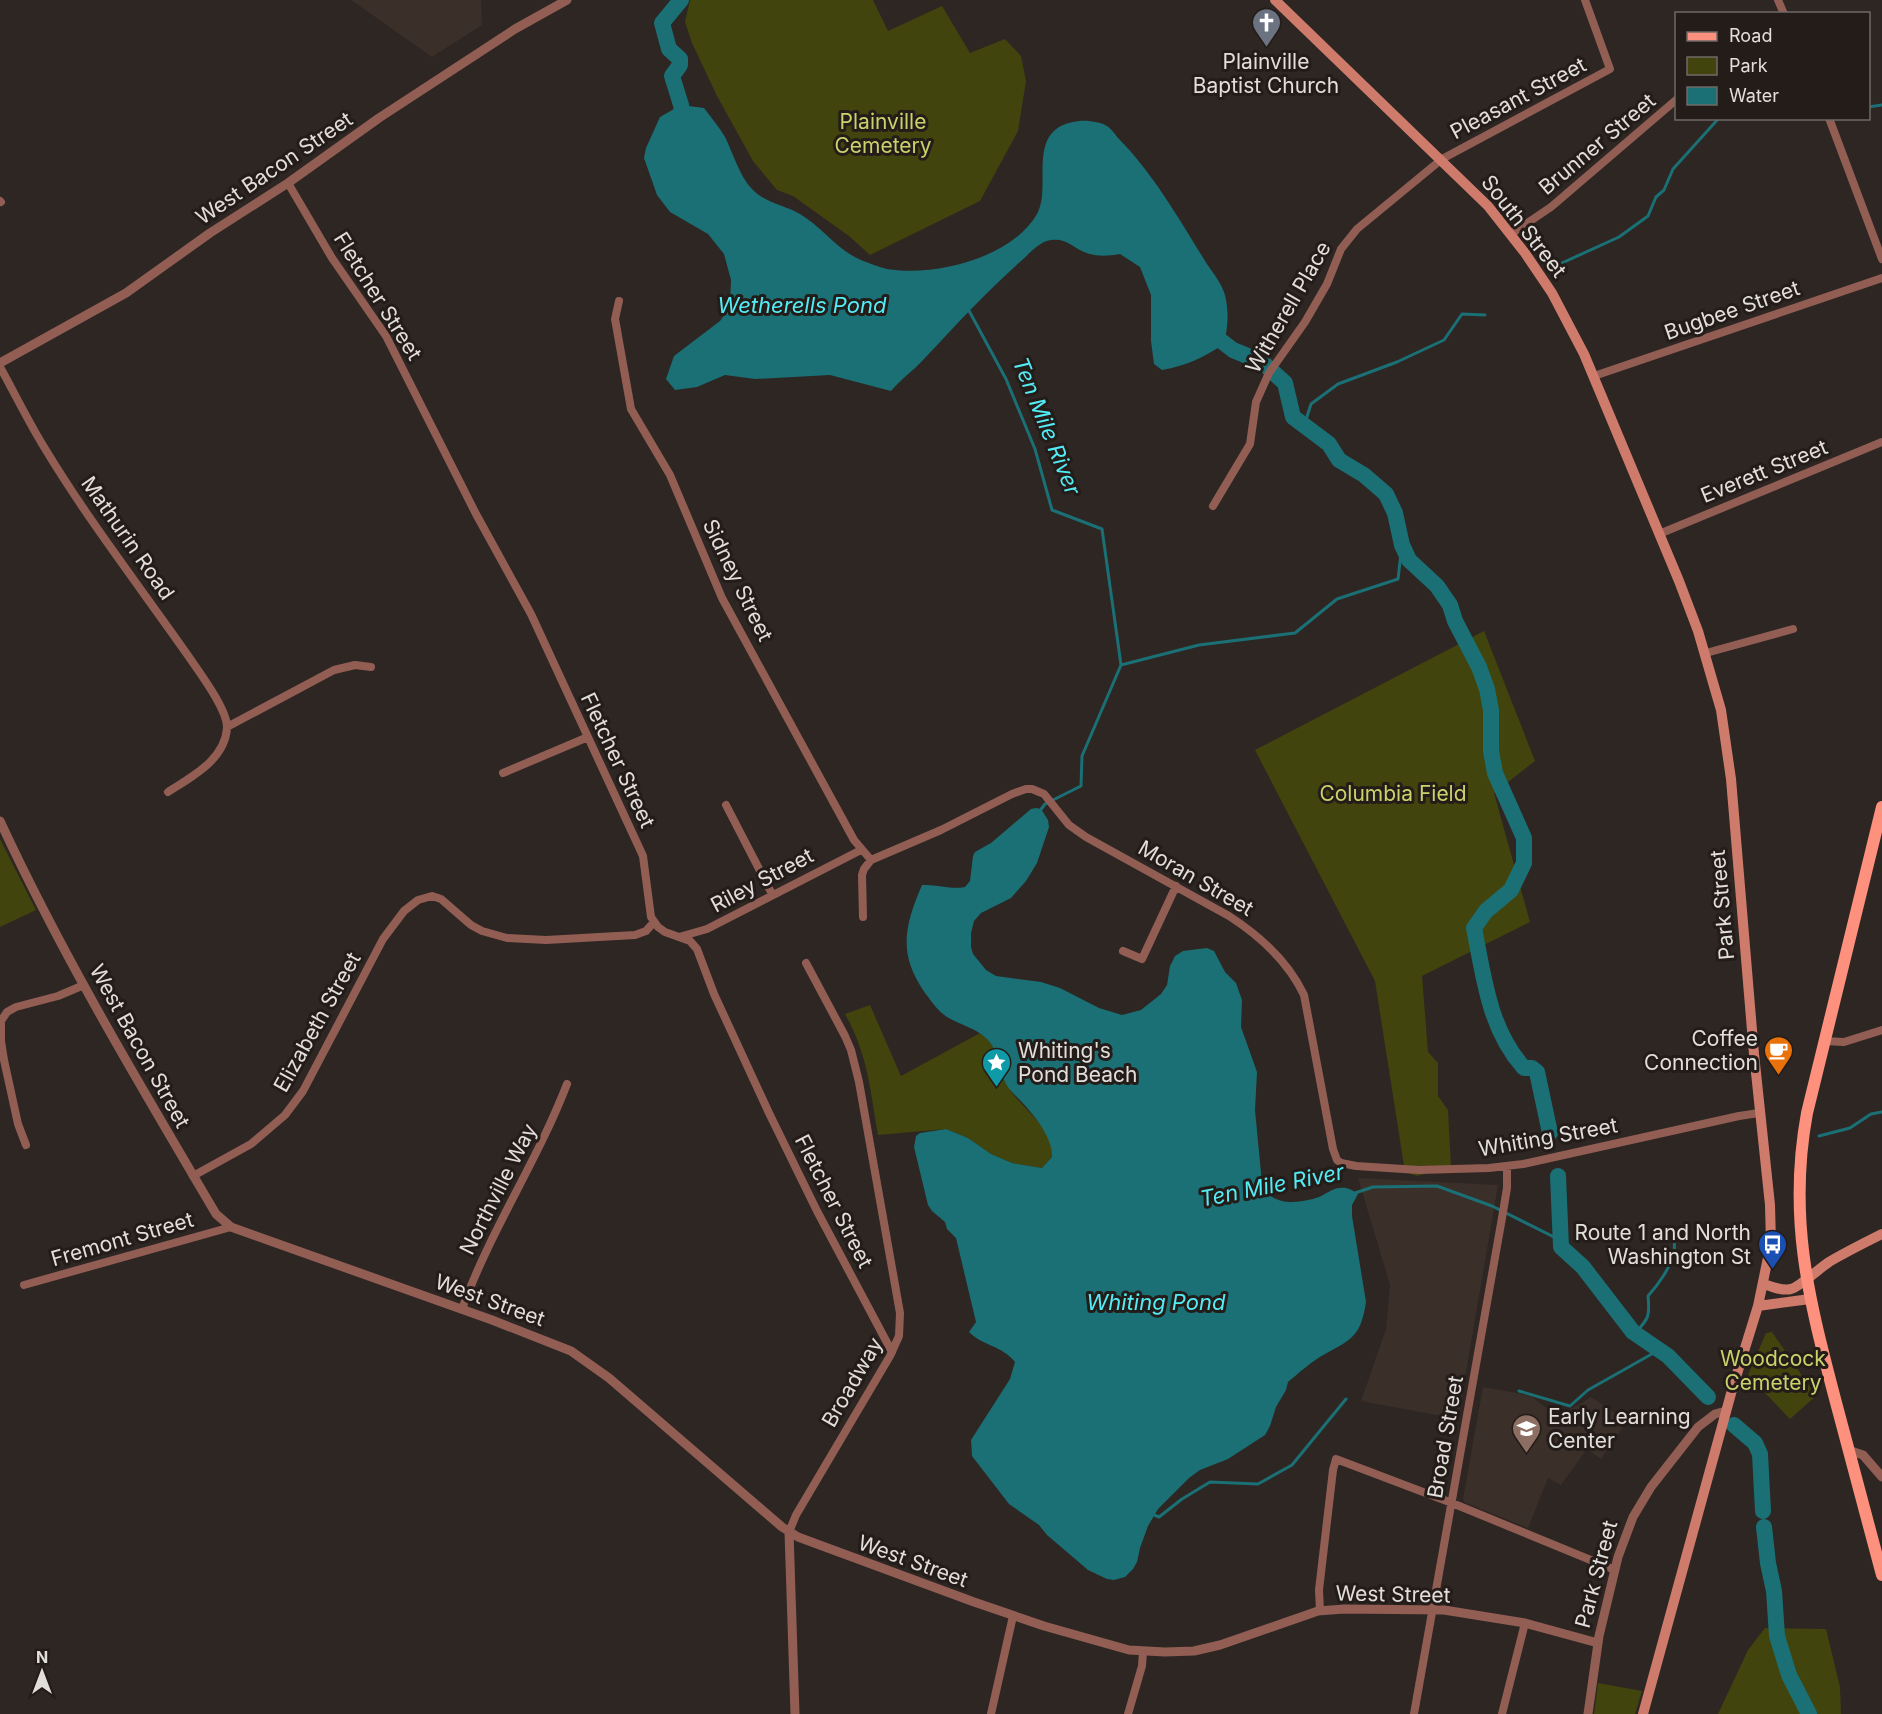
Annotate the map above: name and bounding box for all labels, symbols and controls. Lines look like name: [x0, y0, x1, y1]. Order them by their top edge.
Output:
church icon: Plainville Baptist Church: [1250, 6, 1282, 48]
legend: [1675, 12, 1870, 120]
text: Road: [1729, 25, 1772, 46]
place label: Plainville Baptist Church: [1193, 49, 1339, 98]
street label: Pleasant Street: [1446, 52, 1590, 144]
text: Park: [1729, 55, 1768, 76]
text: Water: [1729, 85, 1779, 106]
street label: Brunner Street: [1534, 88, 1660, 200]
street label: West Bacon Street: [191, 106, 357, 230]
park label: Plainville Cemetery: [834, 109, 932, 158]
street label: South Street: [1476, 170, 1572, 282]
street label: Fletcher Street: [329, 227, 427, 365]
street label: Witherell Place: [1240, 237, 1336, 377]
street label: Bugbee Street: [1661, 275, 1803, 345]
water label: Wetherells Pond: [718, 292, 887, 318]
water label: Ten Mile River: [1008, 353, 1087, 499]
street label: Everett Street: [1697, 434, 1831, 508]
street label: Mathurin Road: [76, 472, 180, 604]
street label: Sidney Street: [698, 515, 778, 645]
street label: Fletcher Street: [576, 689, 660, 832]
park label: Columbia Field: [1319, 781, 1467, 806]
street label: Moran Street: [1134, 835, 1258, 921]
street label: Riley Street: [706, 843, 818, 917]
street label: Park Street: [1705, 849, 1739, 961]
street label: Elizabeth Street: [268, 948, 366, 1096]
street label: West Bacon Street: [85, 960, 195, 1132]
place label: Coffee Connection: [1644, 1026, 1758, 1075]
cafe icon: Coffee Connection: [1763, 1034, 1795, 1076]
place label: Whiting's Pond Beach: [1018, 1038, 1137, 1087]
place icon: Whiting's Pond Beach: [981, 1046, 1013, 1088]
street label: Whiting Street: [1477, 1112, 1620, 1162]
street label: Northville Way: [454, 1119, 542, 1259]
street label: Fletcher Street: [790, 1130, 878, 1272]
water label: Ten Mile River: [1198, 1158, 1347, 1212]
street label: Fremont Street: [48, 1207, 196, 1271]
place label: Route 1 and North Washington St: [1575, 1220, 1751, 1269]
bus stop icon: Route 1 and North Washington St: [1756, 1228, 1788, 1270]
street label: West Street: [432, 1269, 548, 1331]
water label: Whiting Pond: [1087, 1289, 1226, 1315]
street label: Broadway: [816, 1333, 888, 1431]
park label: Woodcock Cemetery: [1720, 1346, 1826, 1395]
street label: Broad Street: [1422, 1374, 1468, 1500]
place label: Early Learning Center: [1548, 1404, 1691, 1453]
school or university icon: Early Learning Center: [1511, 1412, 1543, 1454]
street label: Park Street: [1570, 1517, 1622, 1630]
street label: West Street: [855, 1530, 971, 1592]
street label: West Street: [1335, 1580, 1451, 1608]
north arrow: [12, 1642, 72, 1702]
text: N: [36, 1647, 48, 1667]

